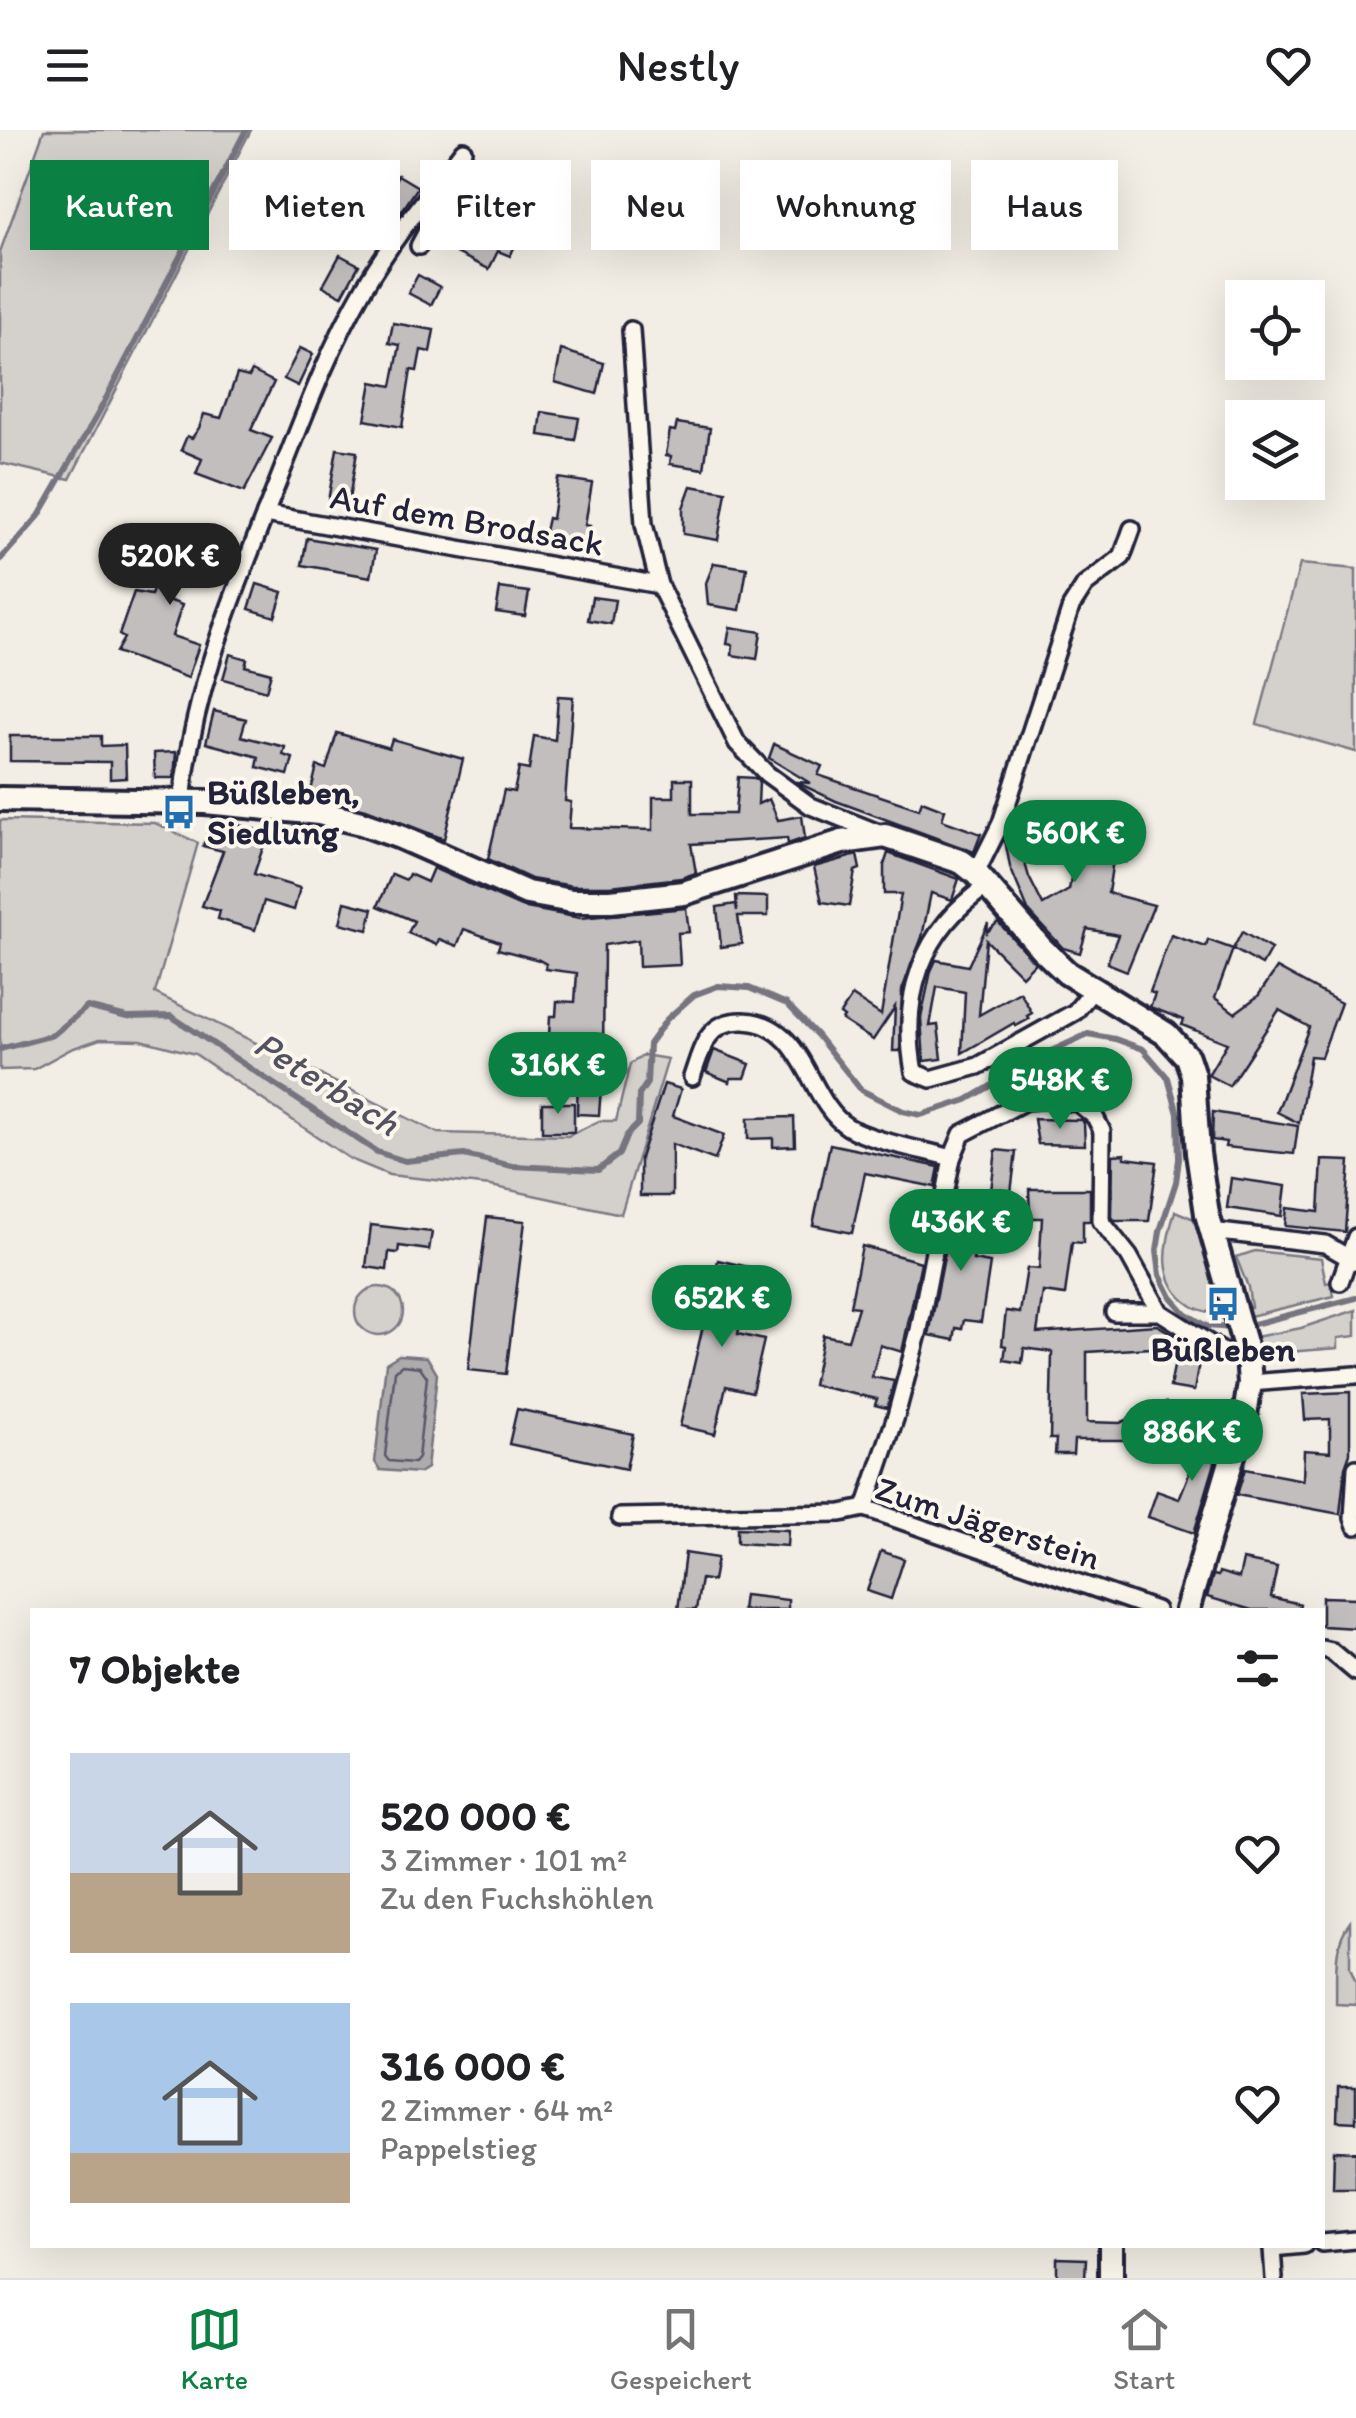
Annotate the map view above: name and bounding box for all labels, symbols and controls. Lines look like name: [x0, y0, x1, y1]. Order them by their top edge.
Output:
icon: menu: [40, 38, 95, 93]
text: Nestly: [617, 38, 739, 92]
icon: heart: [1261, 38, 1316, 93]
chip: Kaufen: [30, 160, 209, 250]
chip: Mieten: [229, 160, 400, 250]
chip: Filter: [420, 160, 571, 250]
chip: Neu: [591, 160, 720, 250]
chip: Wohnung: [740, 160, 951, 250]
chip: Haus: [971, 160, 1118, 250]
map controls: [1225, 280, 1325, 500]
button: locate: [1225, 280, 1325, 380]
button: layers: [1225, 400, 1325, 500]
street label: Auf dem Brodsack: [327, 475, 607, 565]
pin: 520K €: [89, 523, 251, 608]
text: 520K €: [120, 536, 220, 574]
place label: Büßleben, Siedlung: [207, 771, 360, 853]
bus stop icon: Büßleben, Siedlung: [160, 793, 198, 831]
pin: 560K €: [994, 800, 1156, 885]
text: 560K €: [1025, 813, 1125, 851]
water label: Peterbach: [246, 1021, 408, 1146]
pin: 316K €: [477, 1032, 639, 1117]
text: 316K €: [510, 1045, 606, 1083]
pin: 548K €: [979, 1047, 1141, 1132]
text: 548K €: [1010, 1060, 1110, 1098]
pin: 436K €: [880, 1189, 1042, 1274]
text: 436K €: [911, 1202, 1011, 1240]
pin: 652K €: [641, 1265, 803, 1350]
text: 652K €: [674, 1278, 770, 1316]
bus stop icon: Büßleben: [1204, 1285, 1242, 1323]
place label: Büßleben: [1151, 1328, 1295, 1370]
pin: 886K €: [1111, 1399, 1273, 1484]
text: 886K €: [1143, 1412, 1241, 1450]
street label: Zum Jägerstein: [870, 1467, 1106, 1579]
icon: filters: [1230, 1641, 1285, 1696]
text: 7 Objekte: [70, 1643, 240, 1694]
text: 520 000 €: [380, 1790, 571, 1841]
icon: home: [150, 1793, 270, 1913]
icon: heart: [1230, 1826, 1285, 1881]
text: 3 Zimmer · 101 m²: [380, 1841, 627, 1879]
text: Zu den Fuchshöhlen: [380, 1879, 654, 1917]
text: 316 000 €: [380, 2040, 565, 2091]
icon: home: [150, 2043, 270, 2163]
icon: heart: [1230, 2076, 1285, 2131]
text: 2 Zimmer · 64 m²: [380, 2091, 613, 2129]
text: Pappelstieg: [380, 2129, 537, 2167]
tab: Karte: [181, 2302, 248, 2396]
tab: Gespeichert: [610, 2302, 752, 2396]
tab: Start: [1113, 2302, 1175, 2396]

